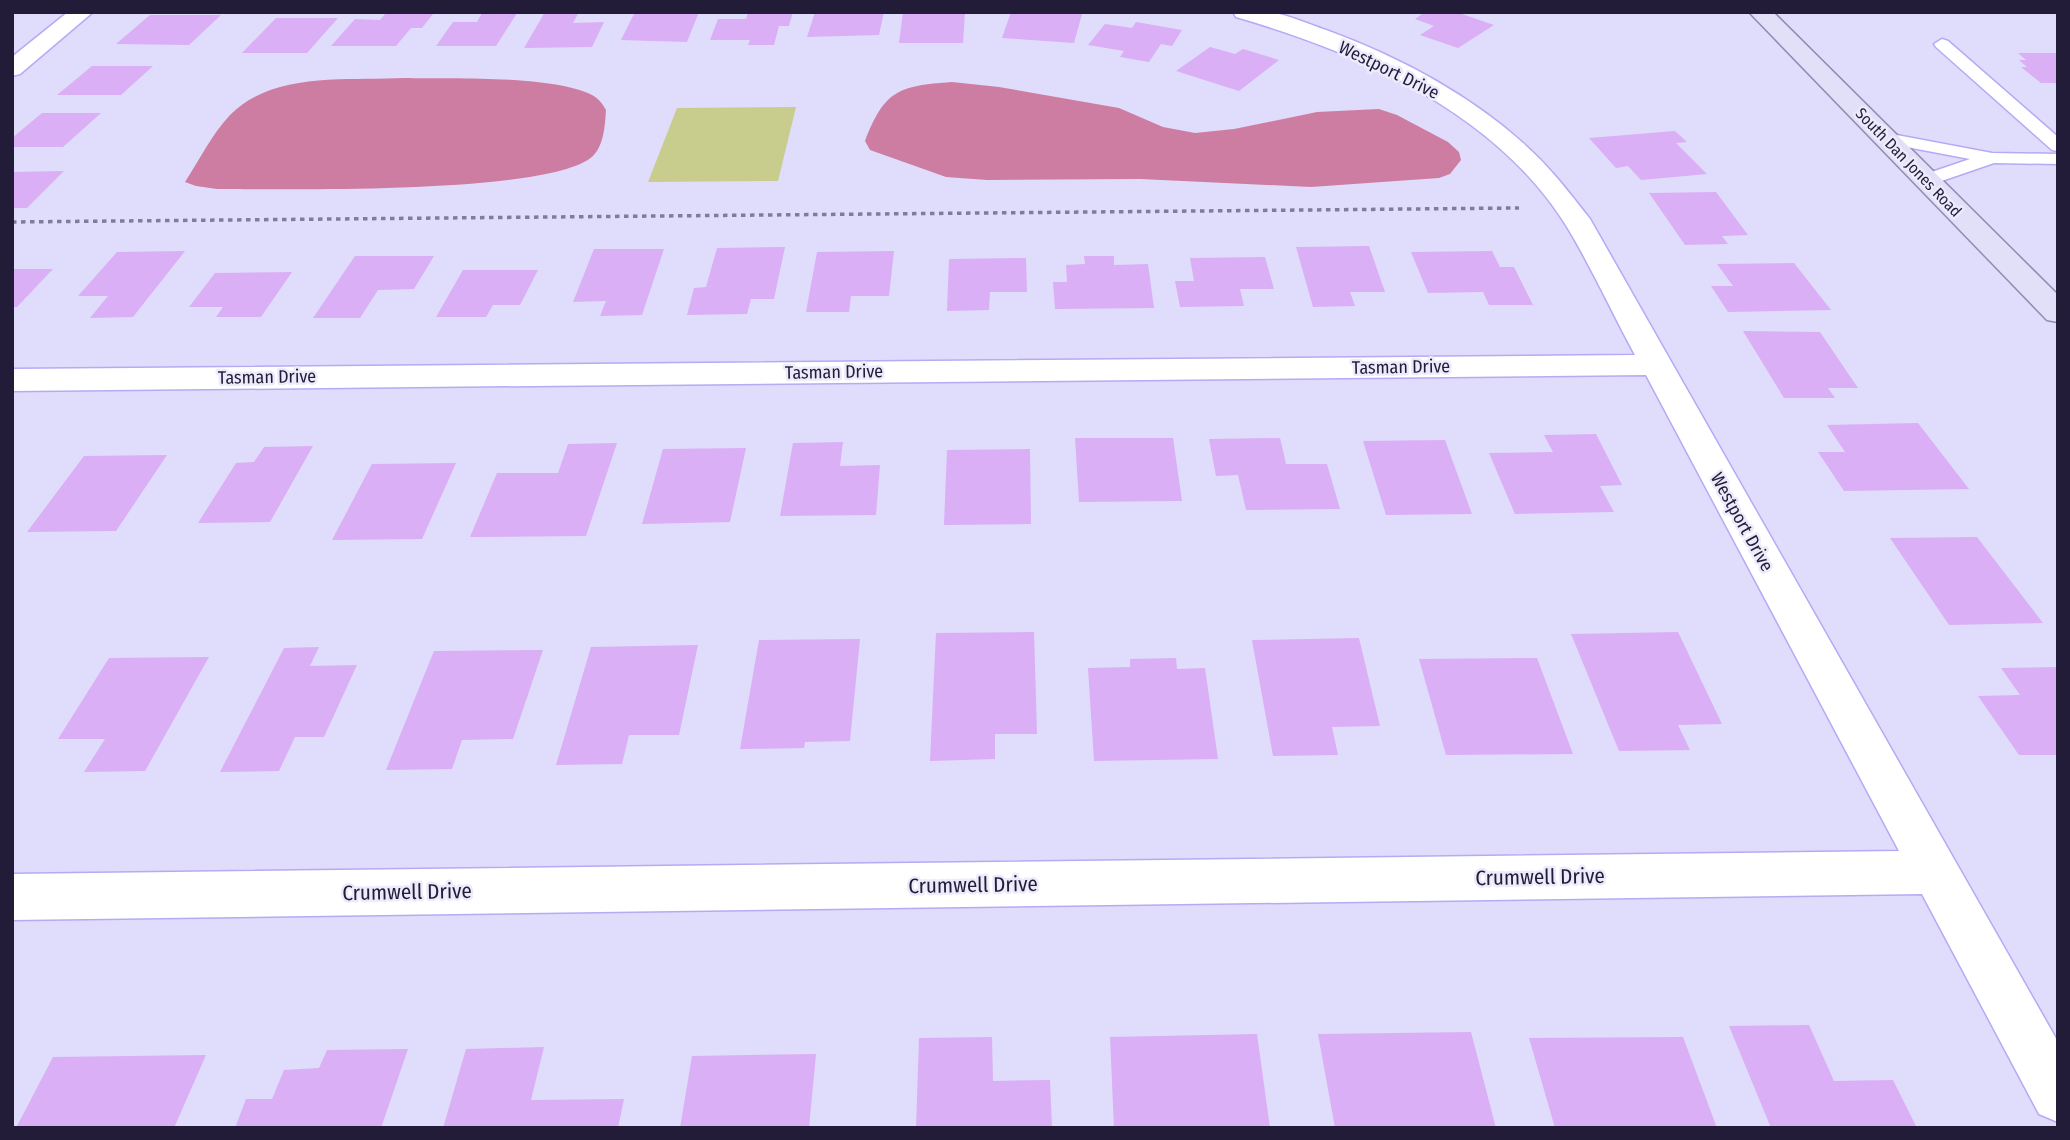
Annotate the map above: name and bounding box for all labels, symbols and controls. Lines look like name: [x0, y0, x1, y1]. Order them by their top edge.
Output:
street label: Westport Drive: [1335, 36, 1443, 104]
street label: South Dan Jones Road: [1852, 104, 1966, 221]
street label: Tasman Drive: [1352, 355, 1450, 379]
street label: Tasman Drive: [785, 360, 883, 384]
street label: Tasman Drive: [218, 365, 316, 389]
street label: Westport Drive: [1706, 469, 1778, 575]
street label: Crumwell Drive: [1475, 863, 1605, 891]
street label: Crumwell Drive: [908, 871, 1038, 899]
street label: Crumwell Drive: [342, 878, 472, 906]

